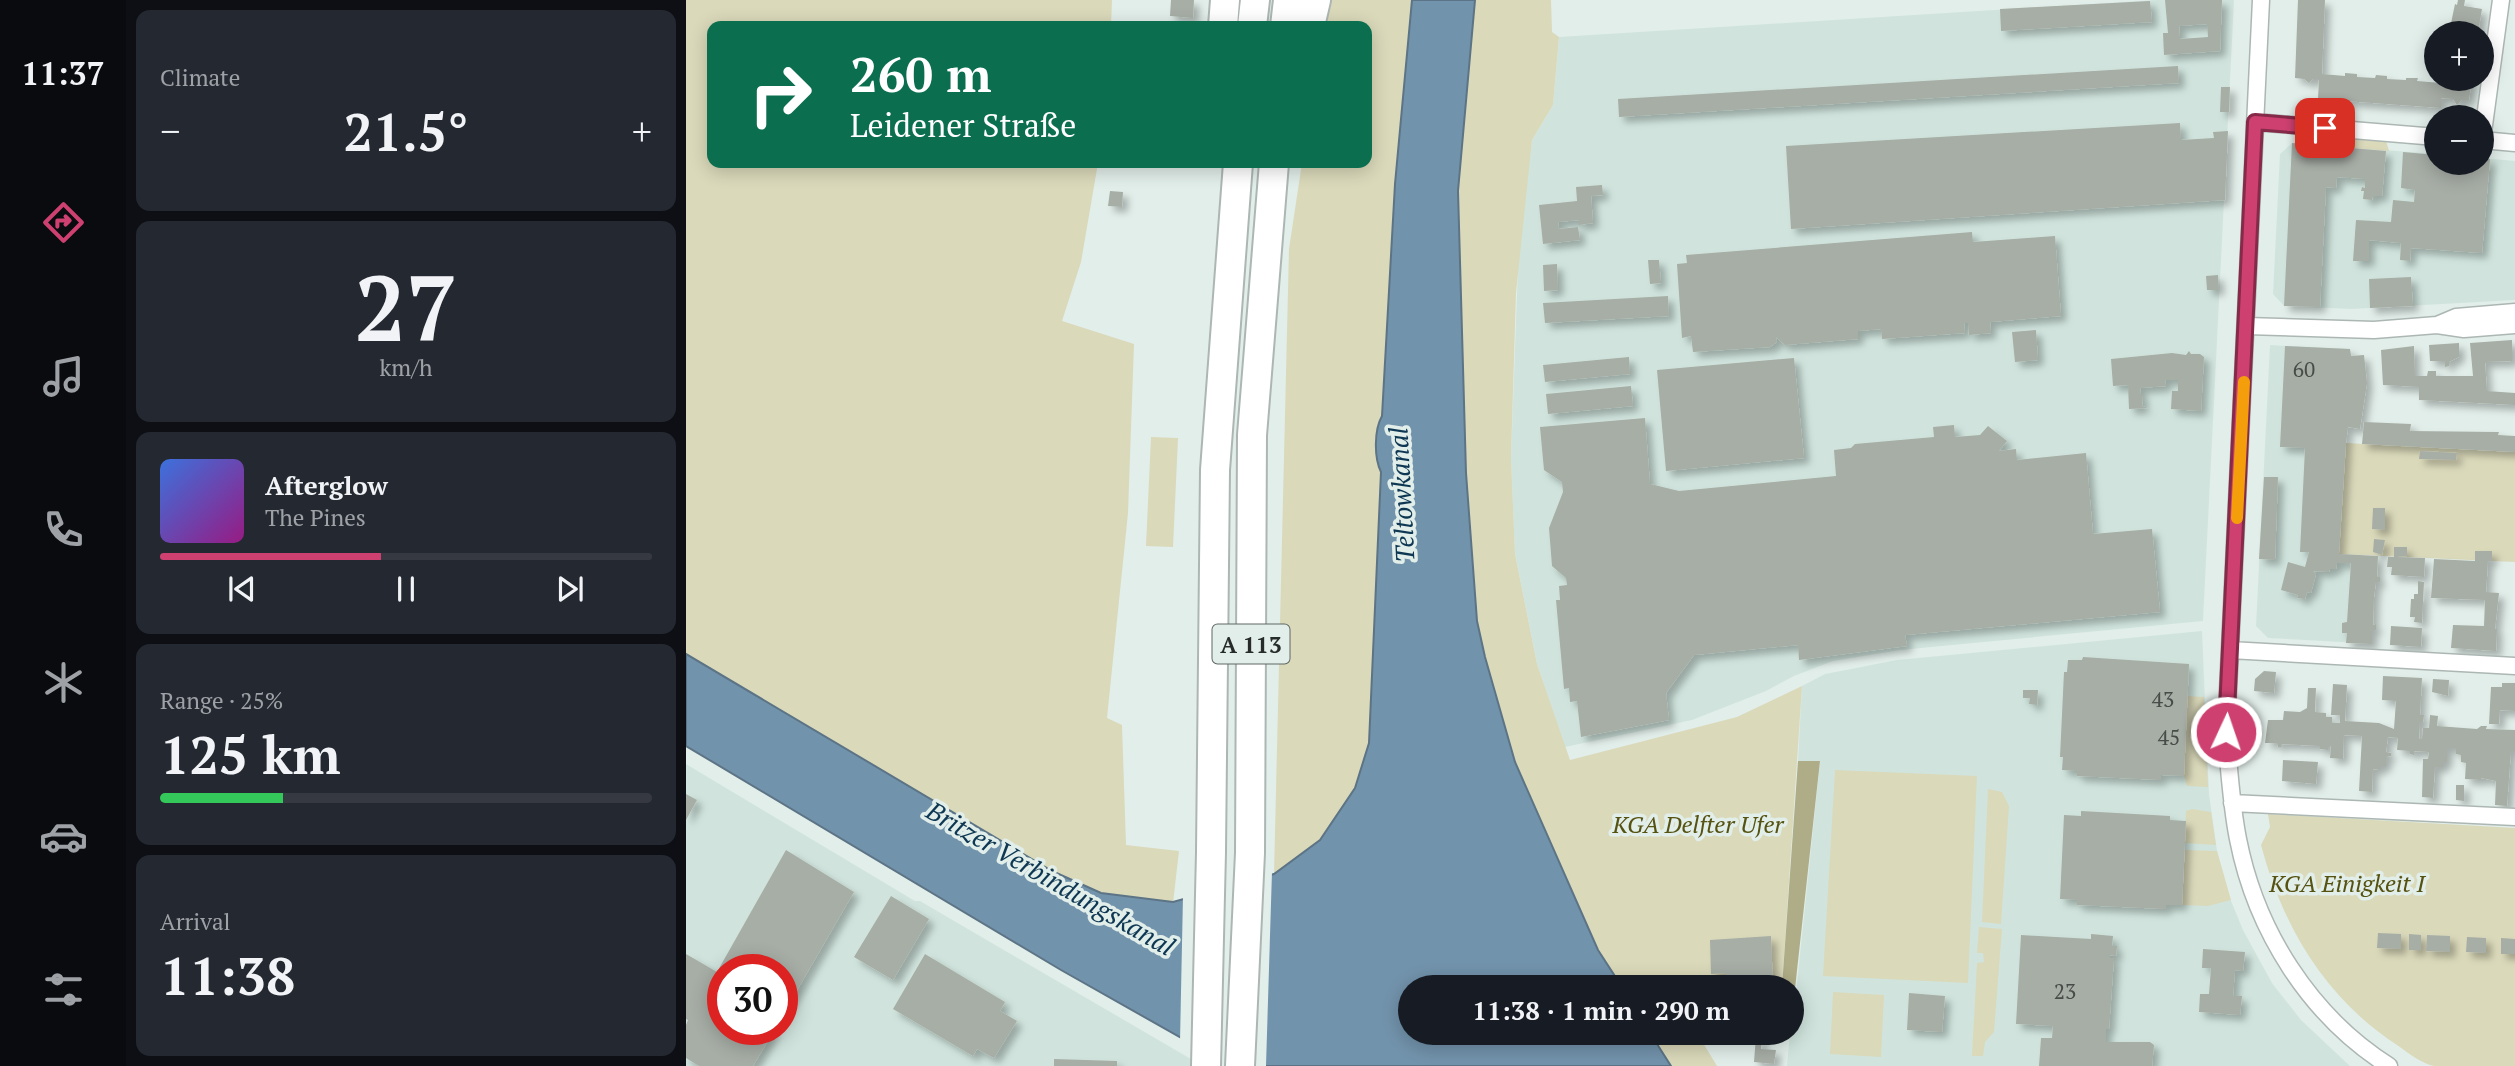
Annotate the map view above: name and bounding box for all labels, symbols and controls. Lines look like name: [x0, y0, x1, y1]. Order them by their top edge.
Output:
map controls: [2424, 21, 2494, 175]
button: +: [2424, 21, 2494, 91]
text: 260 m: [850, 41, 992, 106]
icon: right: [735, 49, 826, 140]
text: 11:37: [21, 52, 105, 94]
text: Climate: [160, 62, 240, 93]
text: 21.5°: [343, 97, 469, 166]
pin: [2295, 98, 2355, 158]
text: Leidener Straße: [850, 104, 1076, 146]
button: −: [2424, 105, 2494, 175]
text: −: [160, 106, 180, 156]
text: +: [632, 106, 652, 156]
icon: arrive: [2306, 109, 2344, 147]
icon: directions: [39, 198, 88, 247]
text: 27: [355, 246, 457, 367]
icon: music: [39, 352, 88, 401]
text: km/h: [379, 352, 433, 383]
house number: 60: [2293, 355, 2315, 383]
water label: Teltowkanal: [1380, 426, 1422, 563]
text: Afterglow: [265, 468, 388, 502]
text: The Pines: [265, 502, 366, 533]
icon: phone: [39, 505, 88, 554]
icon: previous: [223, 570, 261, 608]
icon: pause: [387, 570, 425, 608]
icon: next: [551, 570, 589, 608]
road number: A 113: [1212, 624, 1290, 664]
icon: climate: [39, 658, 88, 707]
text: Range · 25%: [160, 685, 283, 716]
house number: 43: [2152, 685, 2174, 713]
position arrow: [2189, 695, 2263, 769]
text: 125 km: [160, 720, 341, 789]
house number: 45: [2158, 723, 2180, 751]
water label: Britzer Verbindungskanal: [920, 792, 1182, 963]
park label: KGA Delfter Ufer: [1611, 808, 1785, 840]
icon: car: [39, 812, 88, 861]
park label: KGA Einigkeit I: [2268, 867, 2426, 899]
text: Arrival: [160, 906, 231, 937]
text: 11:38: [160, 941, 295, 1010]
speed limit sign: 30: [707, 954, 798, 1045]
icon: filters: [39, 965, 88, 1014]
house number: 23: [2054, 977, 2076, 1005]
text: 11:38 · 1 min · 290 m: [1472, 993, 1730, 1027]

